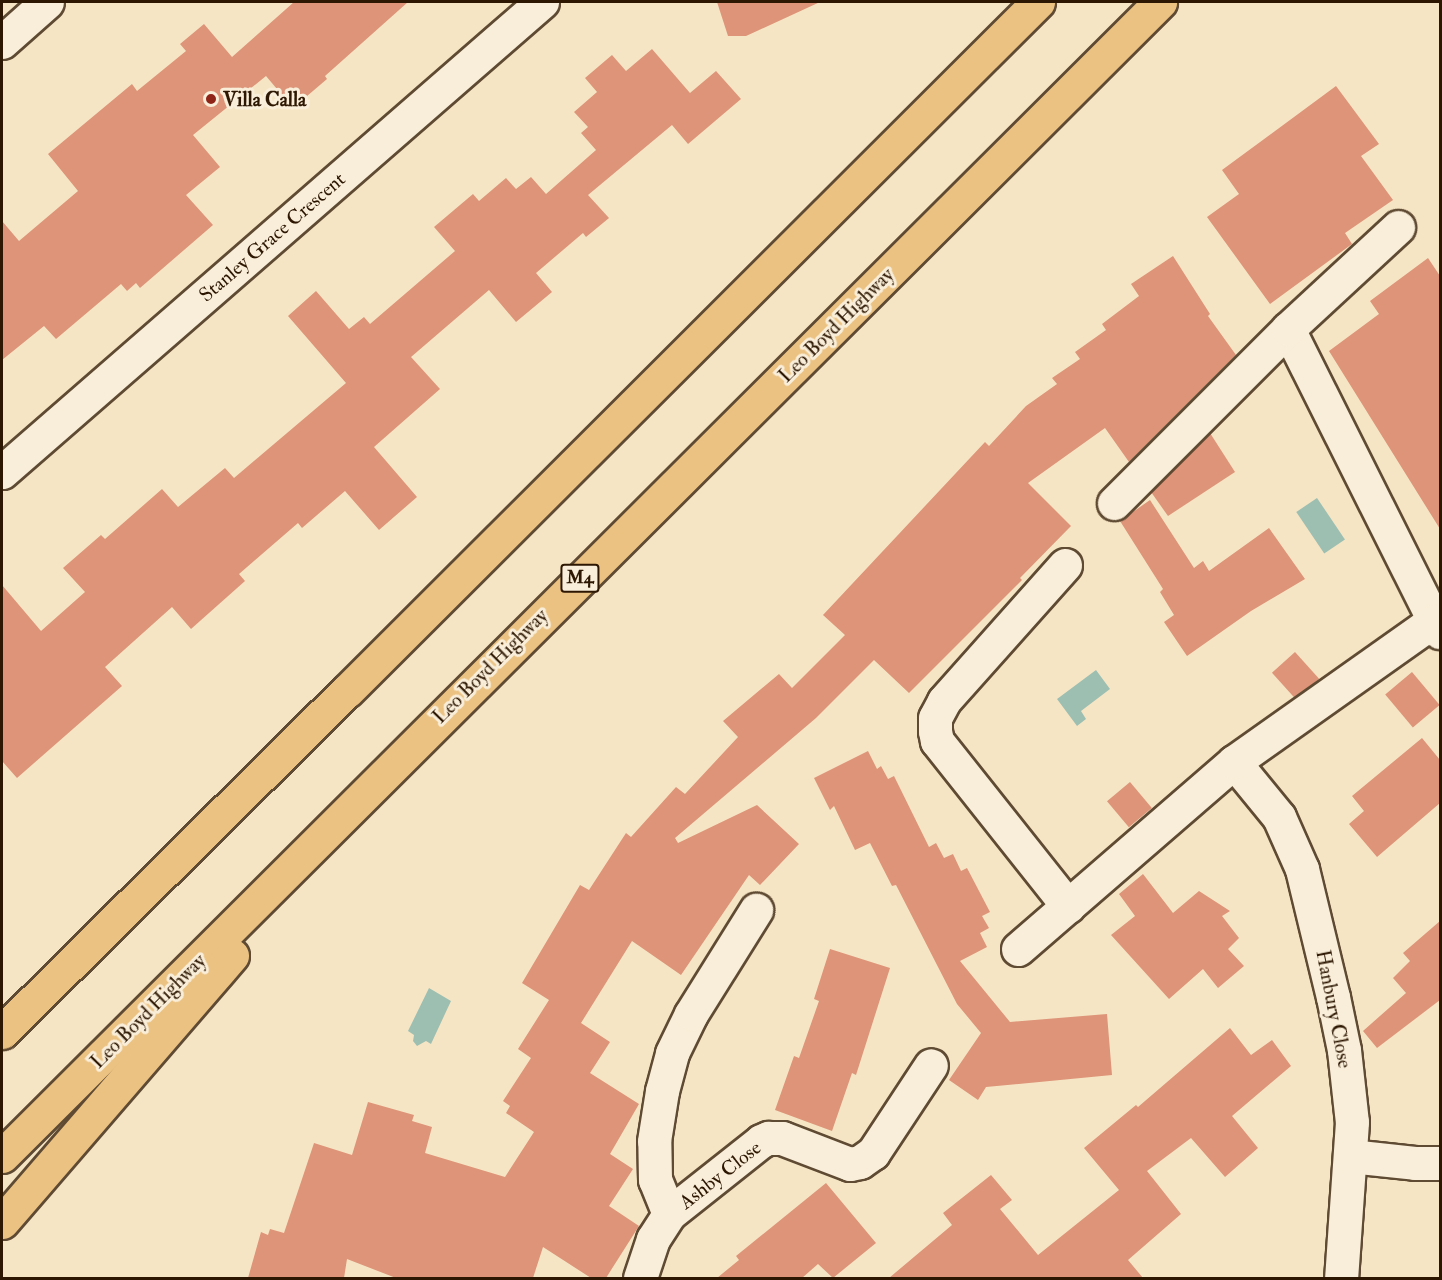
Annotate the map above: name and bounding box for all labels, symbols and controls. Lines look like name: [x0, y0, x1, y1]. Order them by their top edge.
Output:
place label: Villa Calla: [223, 87, 306, 111]
marker: Villa Calla: [204, 92, 218, 106]
street label: Stanley Grace Crescent: [194, 167, 350, 307]
street label: Leo Boyd Highway: [773, 262, 899, 388]
road number: M4: [559, 563, 601, 593]
street label: Leo Boyd Highway: [427, 603, 553, 729]
street label: Leo Boyd Highway: [85, 948, 211, 1074]
street label: Hanbury Close: [1311, 948, 1357, 1070]
street label: Ashby Close: [674, 1136, 766, 1214]

